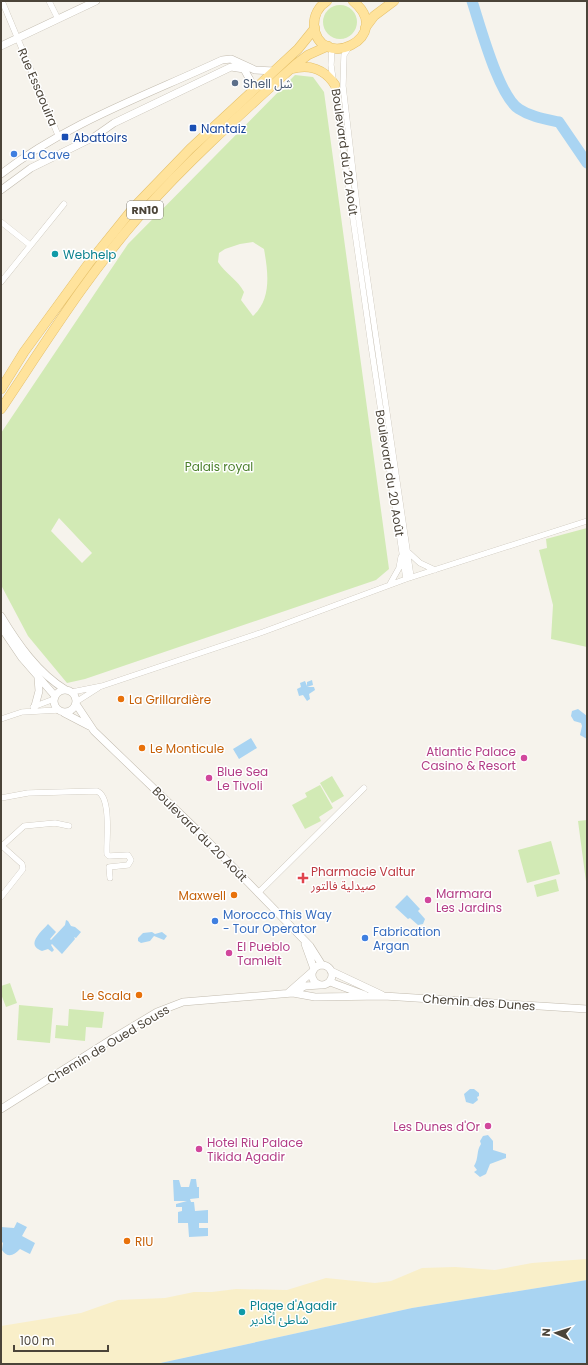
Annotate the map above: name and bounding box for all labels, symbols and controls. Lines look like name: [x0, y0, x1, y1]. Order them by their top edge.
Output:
street label: Rue Essaouira: [14, 45, 62, 129]
place label: Shell شل: [243, 75, 292, 92]
marker: Shell شل: [230, 78, 240, 88]
street label: Boulevard du 20 Août: [328, 87, 362, 217]
place label: Nantaiz: [201, 120, 246, 137]
marker: Nantaiz: [188, 123, 198, 133]
place label: Abattoirs: [73, 129, 127, 146]
marker: Abattoirs: [60, 132, 70, 142]
place label: La Cave: [22, 146, 70, 163]
marker: La Cave: [9, 149, 19, 159]
road number: RN10: [127, 201, 163, 219]
place label: Webhelp: [63, 246, 116, 263]
marker: Webhelp: [50, 249, 60, 259]
street label: Boulevard du 20 Août: [372, 408, 408, 538]
park label: Palais royal: [185, 458, 253, 475]
place label: La Grillardière: [129, 691, 211, 708]
marker: La Grillardière: [116, 694, 126, 704]
place label: Le Monticule: [150, 740, 224, 757]
marker: Le Monticule: [137, 743, 147, 753]
place label: Atlantic Palace Casino & Resort: [421, 743, 516, 774]
marker: Atlantic Palace Casino & Resort: [519, 753, 529, 763]
place label: Blue Sea Le Tivoli: [217, 763, 268, 794]
marker: Blue Sea Le Tivoli: [204, 773, 214, 783]
street label: Boulevard du 20 Août: [149, 783, 251, 885]
place label: Pharmacie Valtur صيدلية فالتور: [310, 863, 416, 894]
marker: Pharmacie Valtur صيدلية فالتور: [298, 873, 308, 883]
place label: Marmara Les Jardins: [436, 885, 502, 916]
place label: Maxwell: [179, 887, 226, 904]
marker: Maxwell: [229, 890, 239, 900]
marker: Marmara Les Jardins: [423, 895, 433, 905]
place label: Morocco This Way - Tour Operator: [223, 906, 332, 937]
marker: Morocco This Way - Tour Operator: [210, 916, 220, 926]
place label: Fabrication Argan: [373, 923, 441, 954]
marker: Fabrication Argan: [360, 933, 370, 943]
place label: El Pueblo Tamlelt: [237, 938, 290, 969]
marker: El Pueblo Tamlelt: [224, 948, 234, 958]
place label: Le Scala: [82, 987, 131, 1004]
marker: Le Scala: [134, 990, 144, 1000]
street label: Chemin des Dunes: [422, 990, 536, 1014]
street label: Chemin de Oued Souss: [44, 1001, 172, 1087]
place label: Les Dunes d'Or: [393, 1118, 481, 1135]
marker: Les Dunes d'Or: [483, 1121, 493, 1131]
place label: Hotel Riu Palace Tikida Agadir: [207, 1134, 303, 1165]
marker: Hotel Riu Palace Tikida Agadir: [194, 1144, 204, 1154]
place label: RIU: [135, 1233, 153, 1250]
marker: RIU: [122, 1236, 132, 1246]
place label: Plage d'Agadir شاطئ أكادير: [249, 1297, 337, 1328]
marker: Plage d'Agadir شاطئ أكادير: [237, 1307, 247, 1317]
north arrow: [536, 1313, 576, 1353]
scale bar: [14, 1327, 108, 1353]
text: N: [538, 1328, 554, 1337]
text: 100 m: [20, 1332, 54, 1349]

